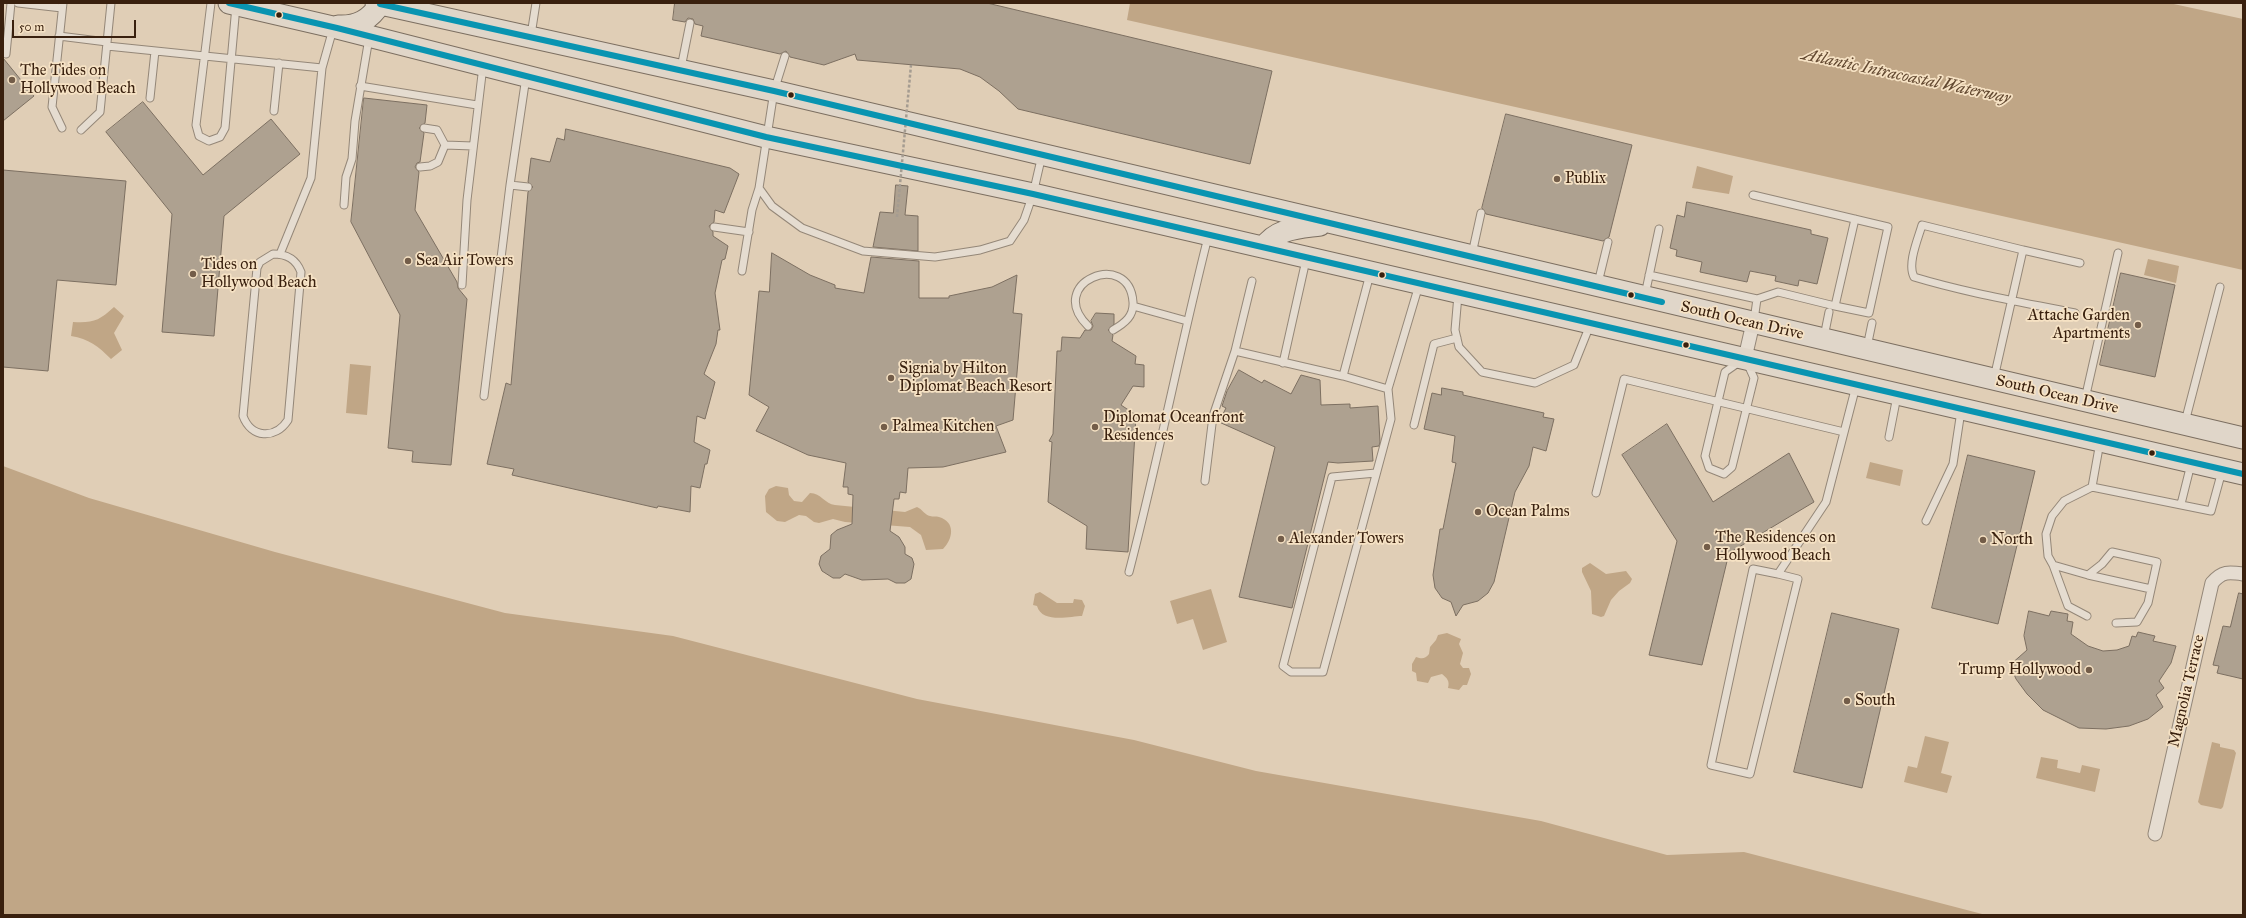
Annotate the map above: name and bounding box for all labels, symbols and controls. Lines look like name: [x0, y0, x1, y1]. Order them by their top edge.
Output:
unlabelled marker: [274, 10, 284, 20]
scale bar: [14, 12, 138, 38]
text: 50 m: [19, 20, 44, 34]
water label: Atlantic Intracoastal Waterway: [1800, 45, 2012, 109]
place label: The Tides on Hollywood Beach: [20, 61, 136, 99]
marker: The Tides on Hollywood Beach: [7, 75, 17, 85]
unlabelled marker: [786, 90, 796, 100]
place label: Publix: [1565, 169, 1606, 189]
marker: Publix: [1552, 174, 1562, 184]
place label: Sea Air Towers: [416, 251, 513, 271]
place label: Tides on Hollywood Beach: [201, 255, 317, 293]
marker: Sea Air Towers: [403, 256, 413, 266]
marker: Tides on Hollywood Beach: [188, 269, 198, 279]
unlabelled marker: [1377, 270, 1387, 280]
unlabelled marker: [1626, 290, 1636, 300]
street label: South Ocean Drive: [1679, 298, 1805, 344]
place label: Attache Garden Apartments: [2028, 306, 2130, 344]
marker: Attache Garden Apartments: [2133, 320, 2143, 330]
unlabelled marker: [1681, 340, 1691, 350]
place label: Signia by Hilton Diplomat Beach Resort: [899, 359, 1052, 397]
street label: South Ocean Drive: [1994, 372, 2120, 418]
marker: Signia by Hilton Diplomat Beach Resort: [886, 373, 896, 383]
place label: Diplomat Oceanfront Residences: [1103, 408, 1244, 446]
place label: Palmea Kitchen: [892, 417, 994, 437]
marker: Palmea Kitchen: [879, 422, 889, 432]
marker: Diplomat Oceanfront Residences: [1090, 422, 1100, 432]
unlabelled marker: [2147, 448, 2157, 458]
place label: Ocean Palms: [1486, 502, 1570, 522]
marker: Ocean Palms: [1473, 507, 1483, 517]
place label: The Residences on Hollywood Beach: [1715, 528, 1836, 566]
place label: Alexander Towers: [1289, 529, 1404, 549]
place label: North: [1991, 530, 2033, 550]
marker: Alexander Towers: [1276, 534, 1286, 544]
marker: North: [1978, 535, 1988, 545]
marker: The Residences on Hollywood Beach: [1702, 542, 1712, 552]
street label: Magnolia Terrace: [2165, 633, 2209, 749]
place label: Trump Hollywood: [1958, 660, 2081, 680]
marker: Trump Hollywood: [2084, 665, 2094, 675]
place label: South: [1855, 691, 1895, 711]
marker: South: [1842, 696, 1852, 706]

